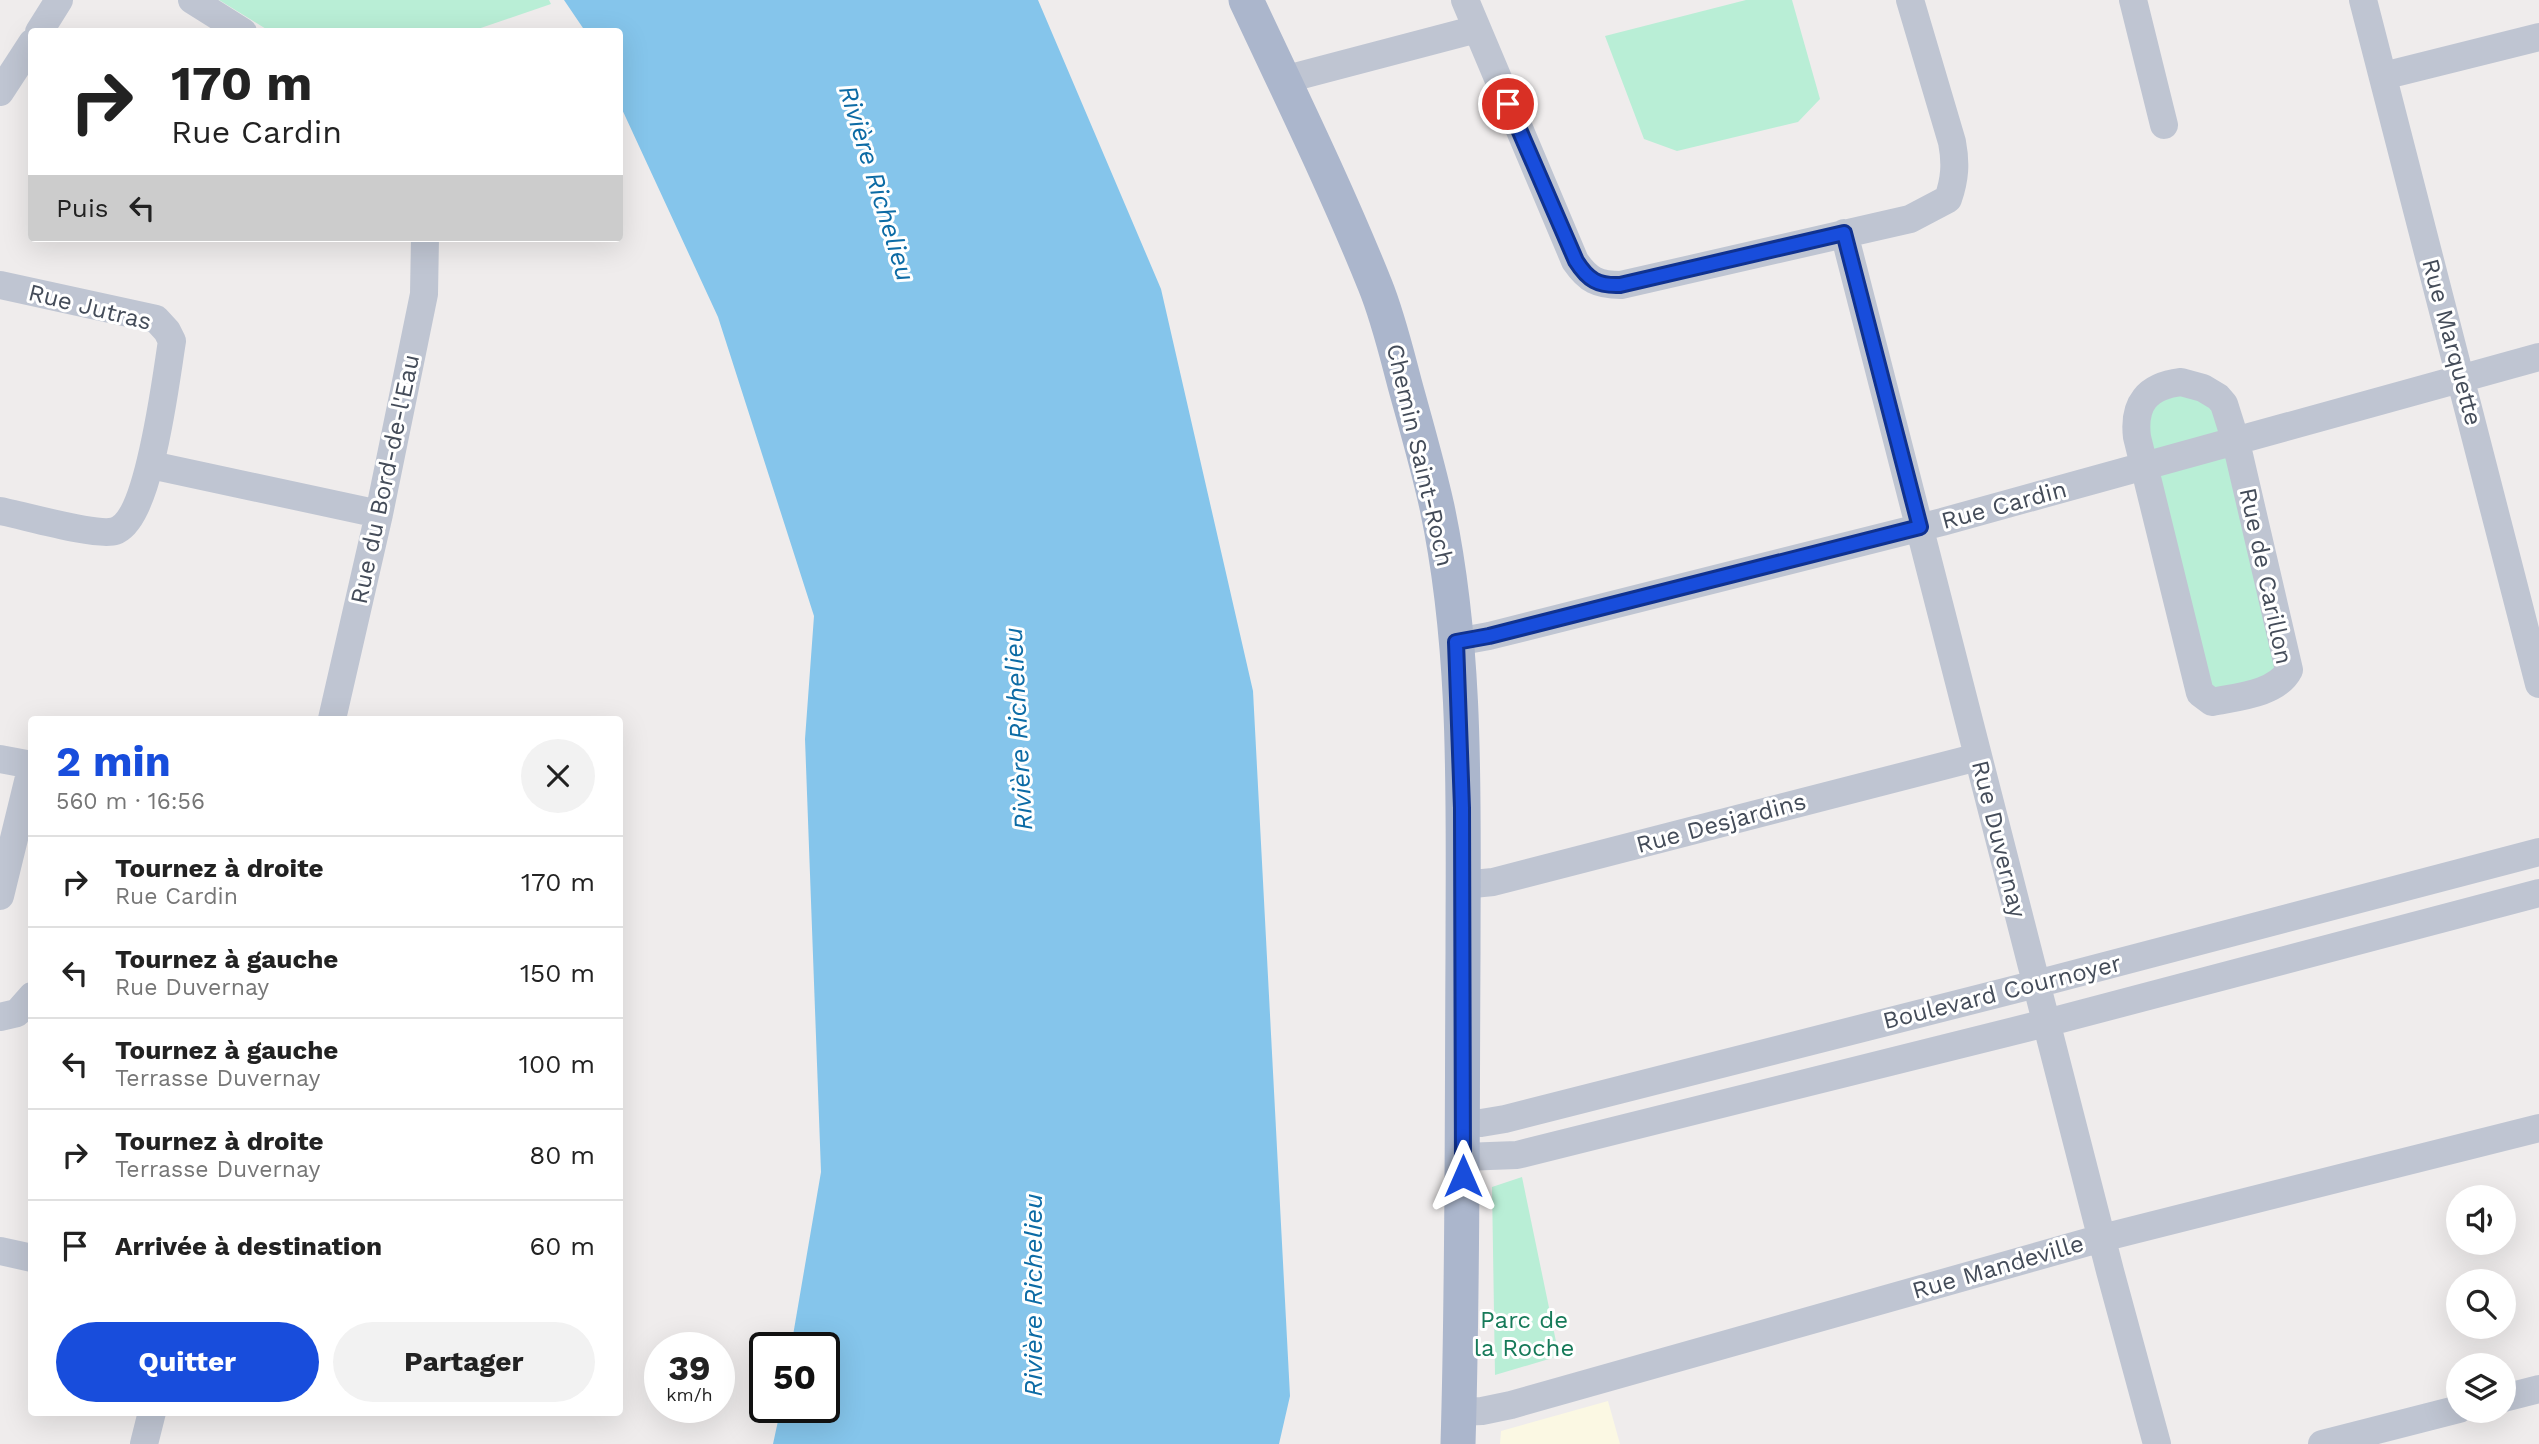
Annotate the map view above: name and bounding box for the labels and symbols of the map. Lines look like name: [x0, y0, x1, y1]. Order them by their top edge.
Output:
pin: [1478, 74, 1538, 134]
water label: Rivière Richelieu: [833, 81, 921, 285]
street label: Rue Marquette: [2416, 255, 2488, 429]
street label: Rue Jutras: [26, 278, 154, 336]
street label: Chemin Saint-Roch: [1381, 341, 1459, 569]
street label: Rue du Bord-de-l'Eau: [345, 352, 425, 606]
street label: Rue Cardin: [1938, 475, 2070, 535]
street label: Rue de Carillon: [2234, 485, 2298, 667]
water label: Rivière Richelieu: [998, 627, 1038, 831]
street label: Rue Duvernay: [1966, 758, 2032, 921]
street label: Rue Desjardins: [1633, 787, 1809, 859]
street label: Boulevard Cournoyer: [1880, 949, 2124, 1035]
position arrow: [1426, 1139, 1500, 1213]
water label: Rivière Richelieu: [1018, 1193, 1048, 1397]
street label: Rue Mandeville: [1909, 1229, 2087, 1305]
park label: Parc de la Roche: [1474, 1306, 1574, 1362]
speed limit sign: 50: [749, 1332, 840, 1423]

